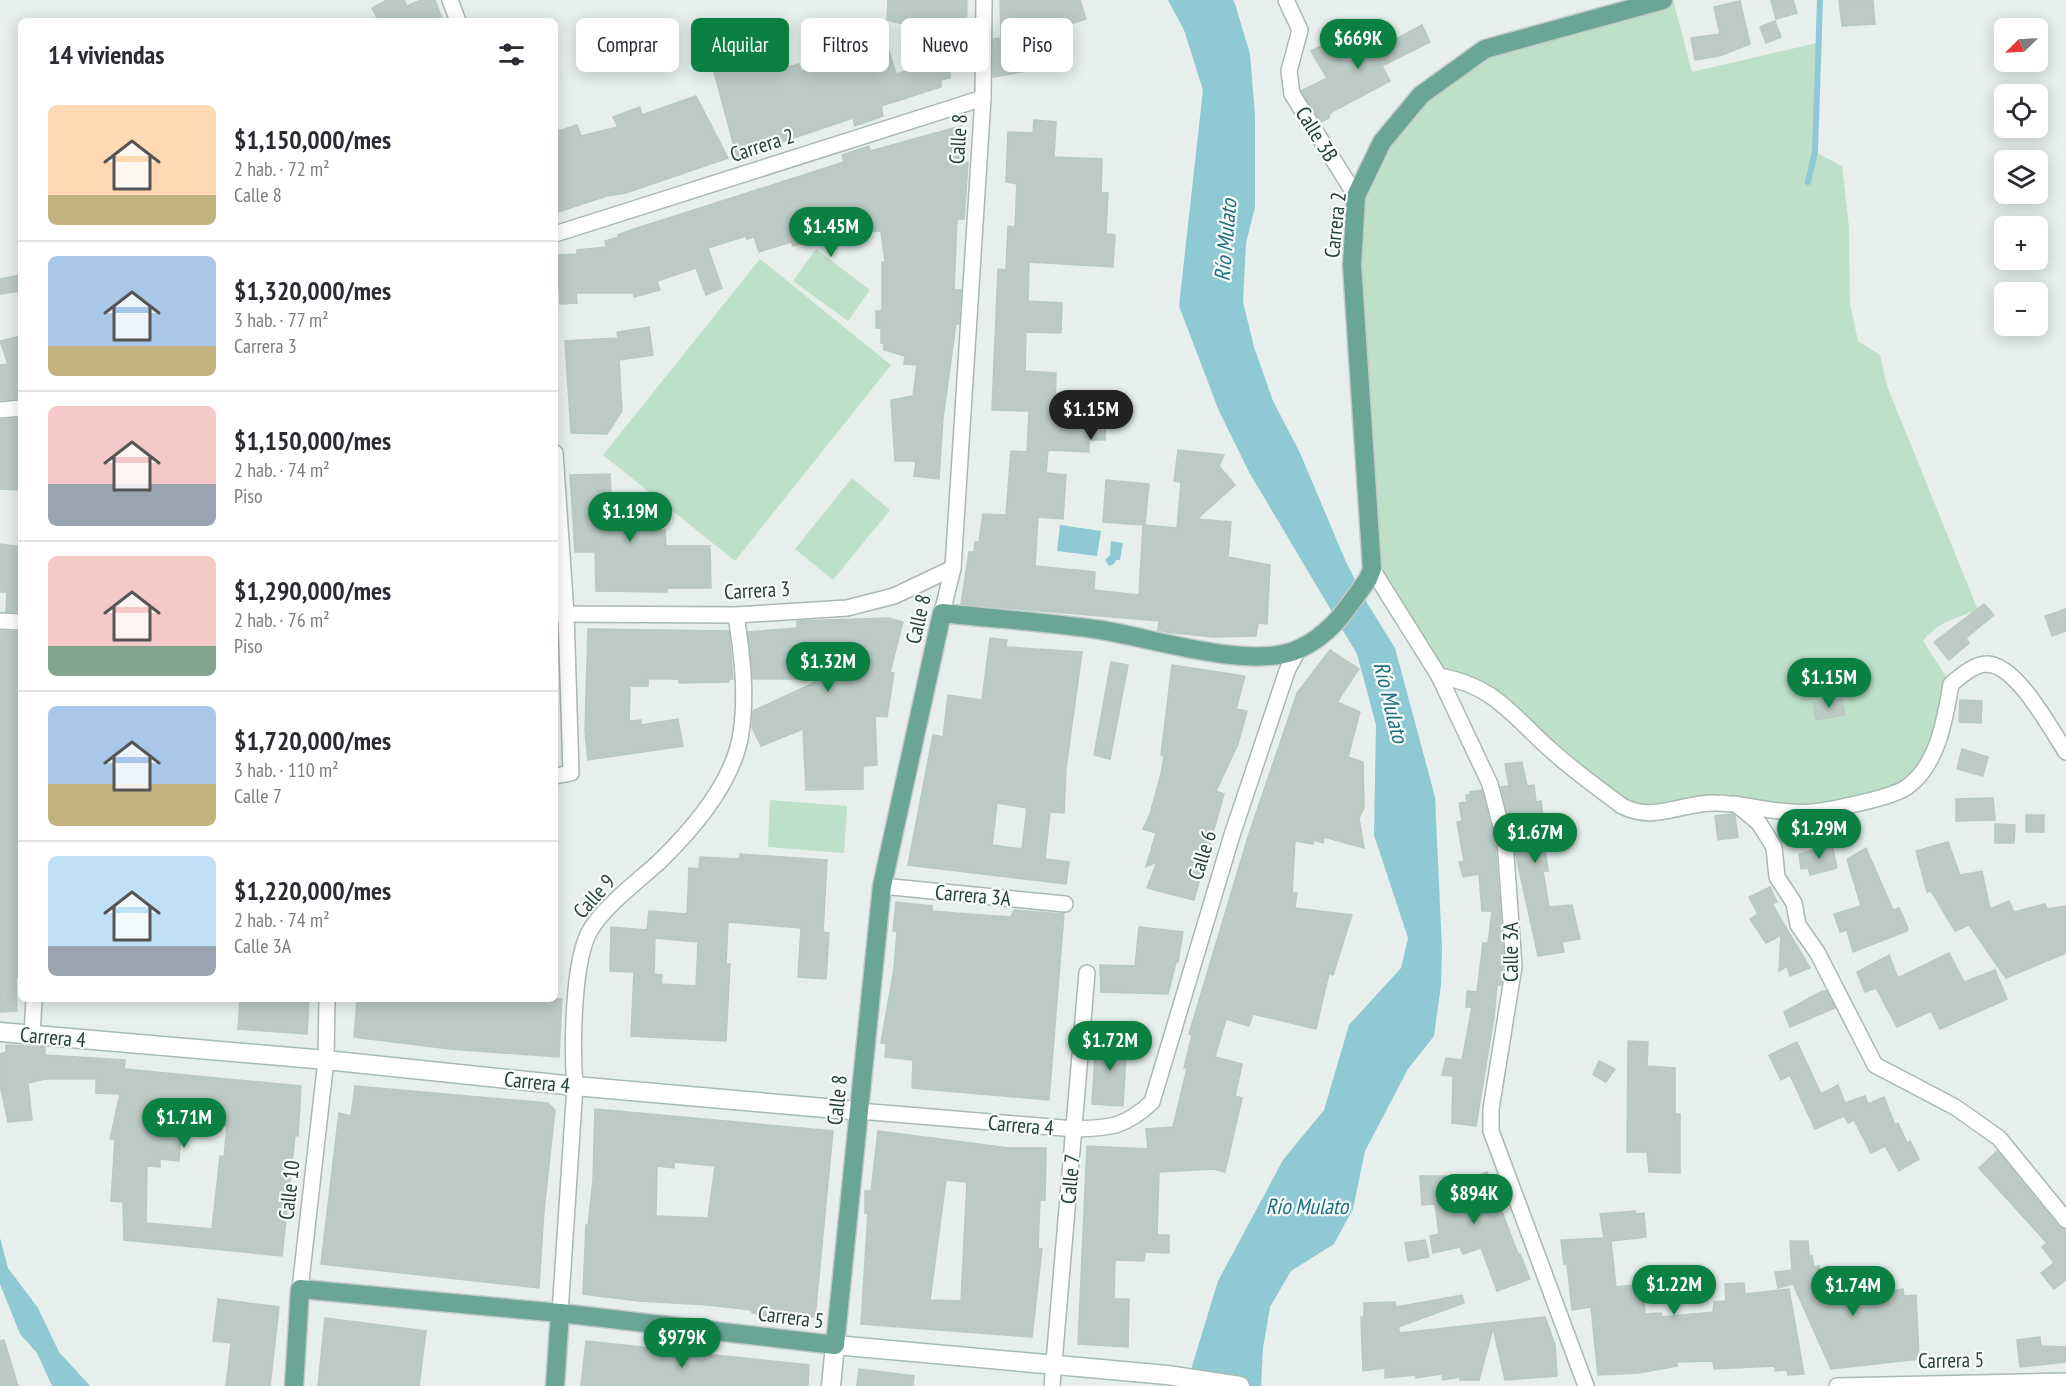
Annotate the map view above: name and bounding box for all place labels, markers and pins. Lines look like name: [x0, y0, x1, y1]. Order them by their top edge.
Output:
pin: $669K: [1316, 19, 1400, 70]
pin: $1.45M: [782, 207, 880, 258]
pin: $1.15M: [1042, 390, 1140, 441]
pin: $1.19M: [581, 492, 679, 543]
pin: $1.32M: [779, 642, 877, 693]
pin: $1.15M: [1780, 658, 1878, 709]
pin: $1.29M: [1770, 809, 1868, 860]
pin: $1.67M: [1486, 813, 1584, 864]
pin: $1.72M: [1061, 1021, 1159, 1072]
pin: $1.71M: [135, 1098, 233, 1149]
pin: $894K: [1432, 1174, 1516, 1225]
pin: $1.22M: [1625, 1265, 1723, 1316]
pin: $1.74M: [1804, 1266, 1902, 1317]
pin: $979K: [640, 1318, 724, 1369]

